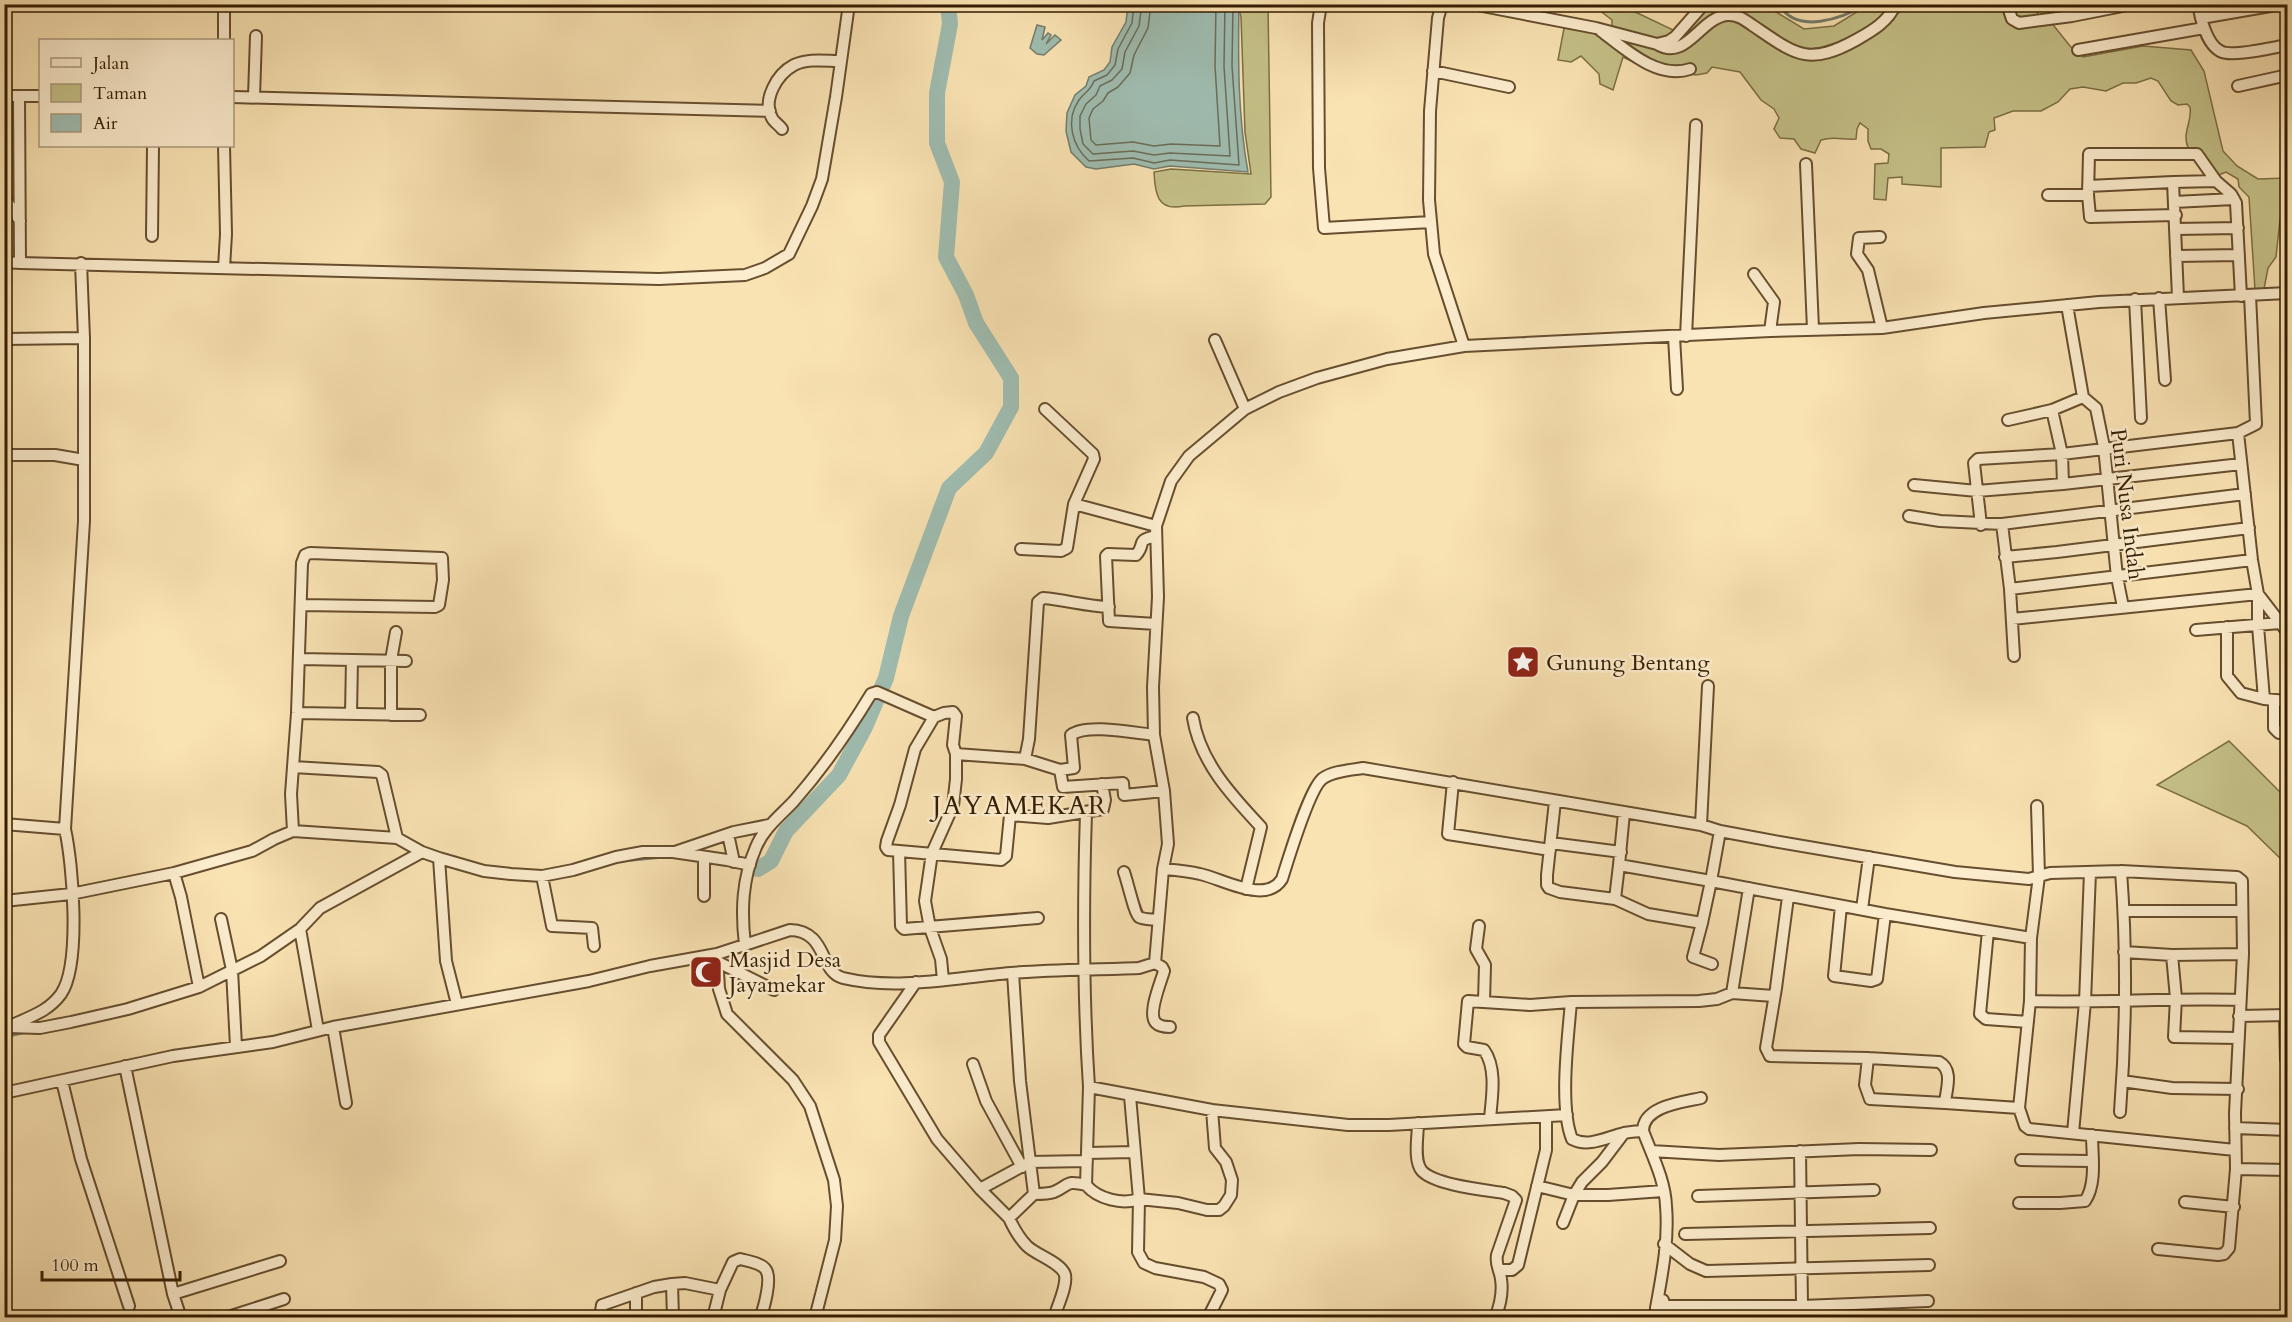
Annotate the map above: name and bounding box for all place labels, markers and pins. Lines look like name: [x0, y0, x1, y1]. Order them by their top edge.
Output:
place icon: Gunung Bentang: [1505, 644, 1541, 680]
place label: Gunung Bentang: [1546, 648, 1710, 678]
place label: Masjid Desa Jayamekar: [726, 945, 842, 1000]
mosque icon: Masjid Desa Jayamekar: [688, 954, 724, 990]

